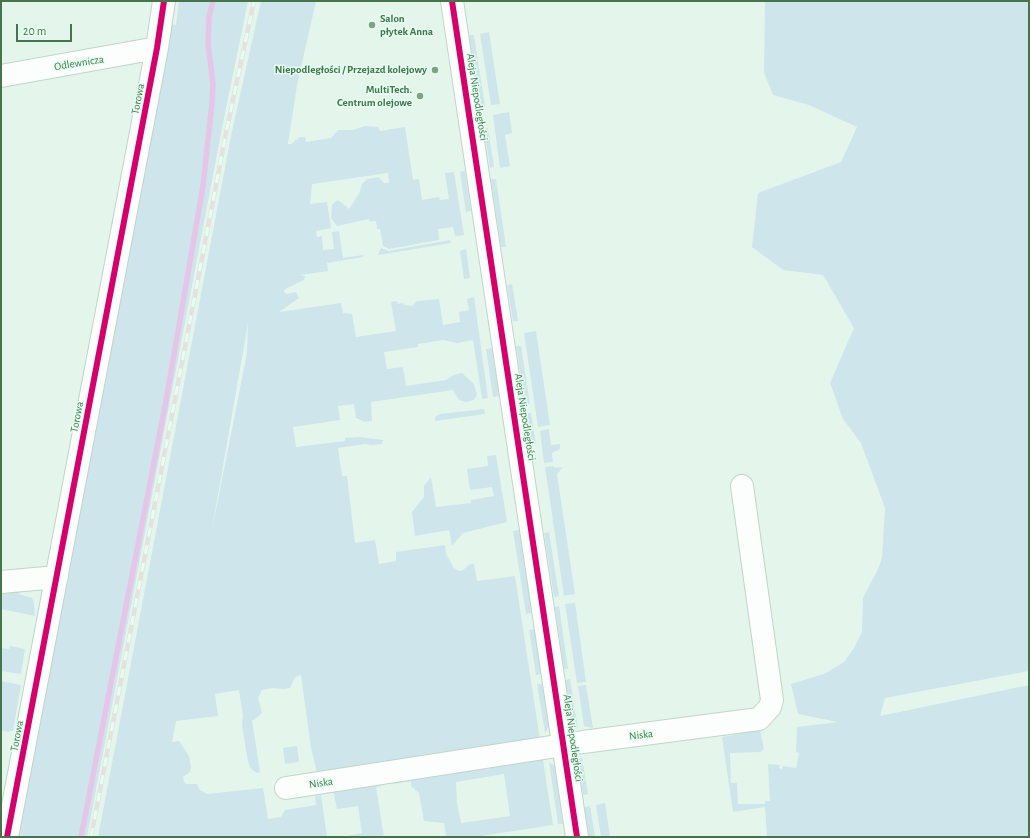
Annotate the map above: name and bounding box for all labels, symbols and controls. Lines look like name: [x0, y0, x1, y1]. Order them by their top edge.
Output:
place label: Salon płytek Anna: [380, 12, 433, 38]
scale bar: [18, 16, 74, 42]
marker: Salon płytek Anna: [367, 20, 377, 30]
text: 20 m: [23, 25, 46, 37]
street label: Aleja Niepodległości: [464, 52, 490, 142]
street label: Odlewnicza: [53, 53, 105, 73]
place label: Niepodległości / Przejazd kolejowy: [275, 63, 427, 77]
marker: Niepodległości / Przejazd kolejowy: [430, 65, 440, 75]
street label: Torowa: [129, 82, 147, 116]
place label: MultiTech. Centrum olejowe: [337, 83, 412, 109]
marker: MultiTech. Centrum olejowe: [415, 91, 425, 101]
street label: Aleja Niepodległości: [512, 372, 538, 462]
street label: Torowa: [68, 400, 86, 434]
street label: Aleja Niepodległości: [560, 693, 586, 783]
street label: Torowa: [8, 719, 26, 753]
street label: Niska: [628, 727, 654, 743]
street label: Niska: [308, 775, 334, 791]

